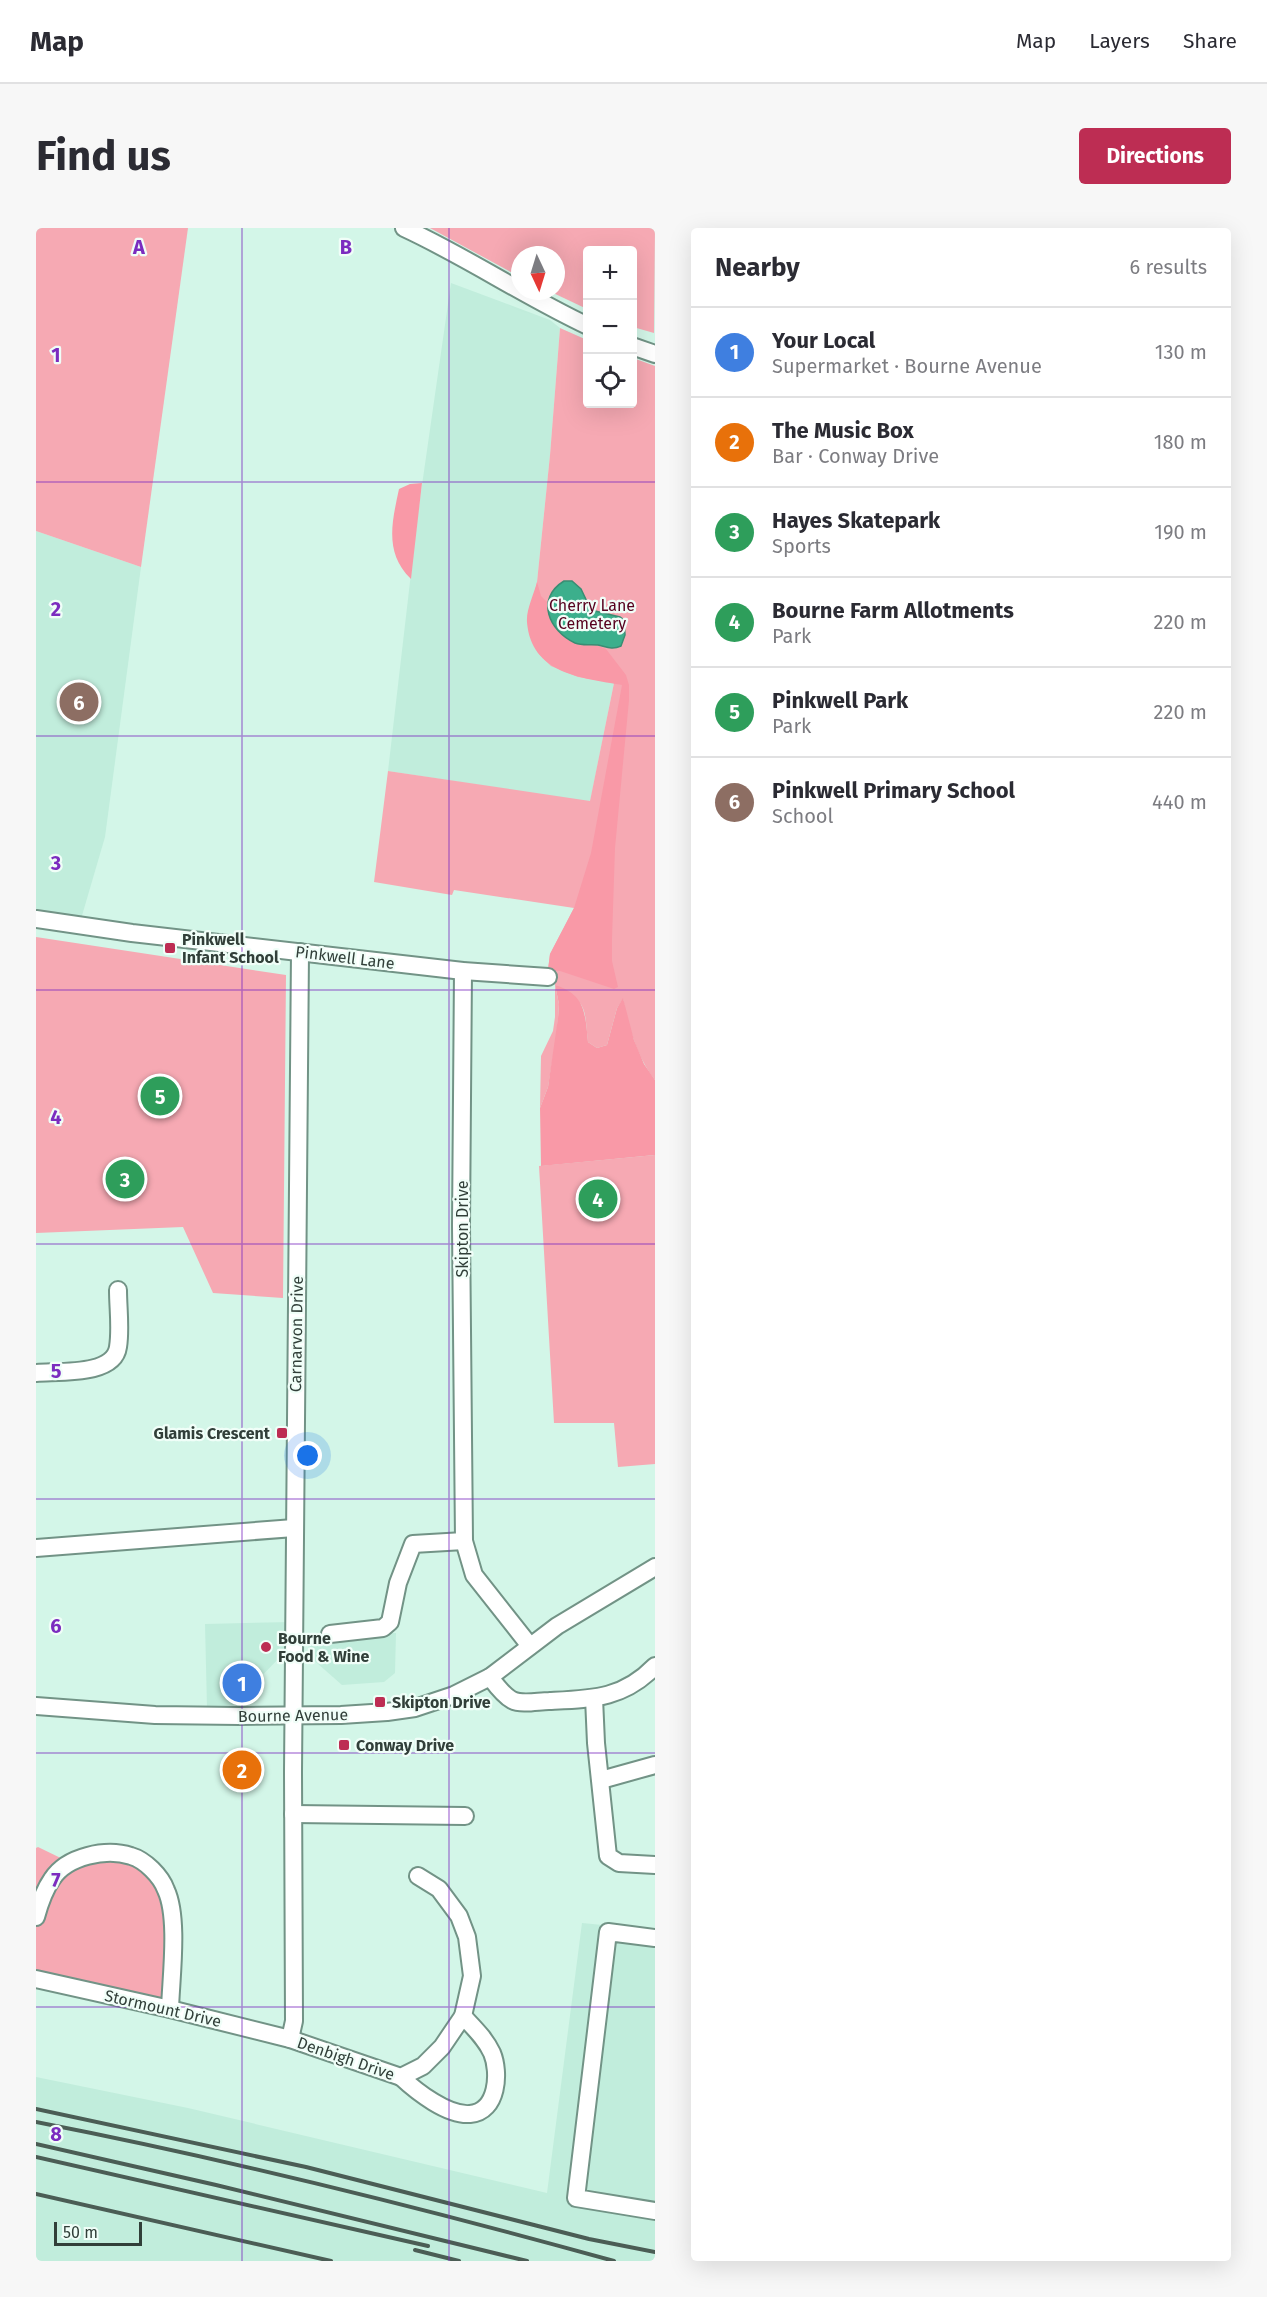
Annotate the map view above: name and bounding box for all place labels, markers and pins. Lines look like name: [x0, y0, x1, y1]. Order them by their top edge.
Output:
pin: 6: [60, 680, 99, 724]
place label: Pinkwell Infant School: [182, 930, 279, 967]
marker: Pinkwell Infant School: [163, 941, 177, 955]
pin: 5: [140, 1074, 180, 1118]
pin: 3: [106, 1156, 145, 1202]
pin: 4: [578, 1176, 618, 1222]
place label: Glamis Crescent: [154, 1424, 271, 1443]
marker: Glamis Crescent: [275, 1426, 289, 1440]
place label: Bourne Food & Wine: [278, 1629, 370, 1666]
marker: Bourne Food & Wine: [259, 1640, 273, 1654]
pin: 1: [222, 1660, 262, 1706]
place label: Skipton Drive: [392, 1693, 491, 1712]
marker: Skipton Drive: [373, 1695, 387, 1709]
place label: Conway Drive: [356, 1736, 454, 1755]
marker: Conway Drive: [337, 1738, 351, 1752]
pin: 2: [222, 1748, 262, 1792]

